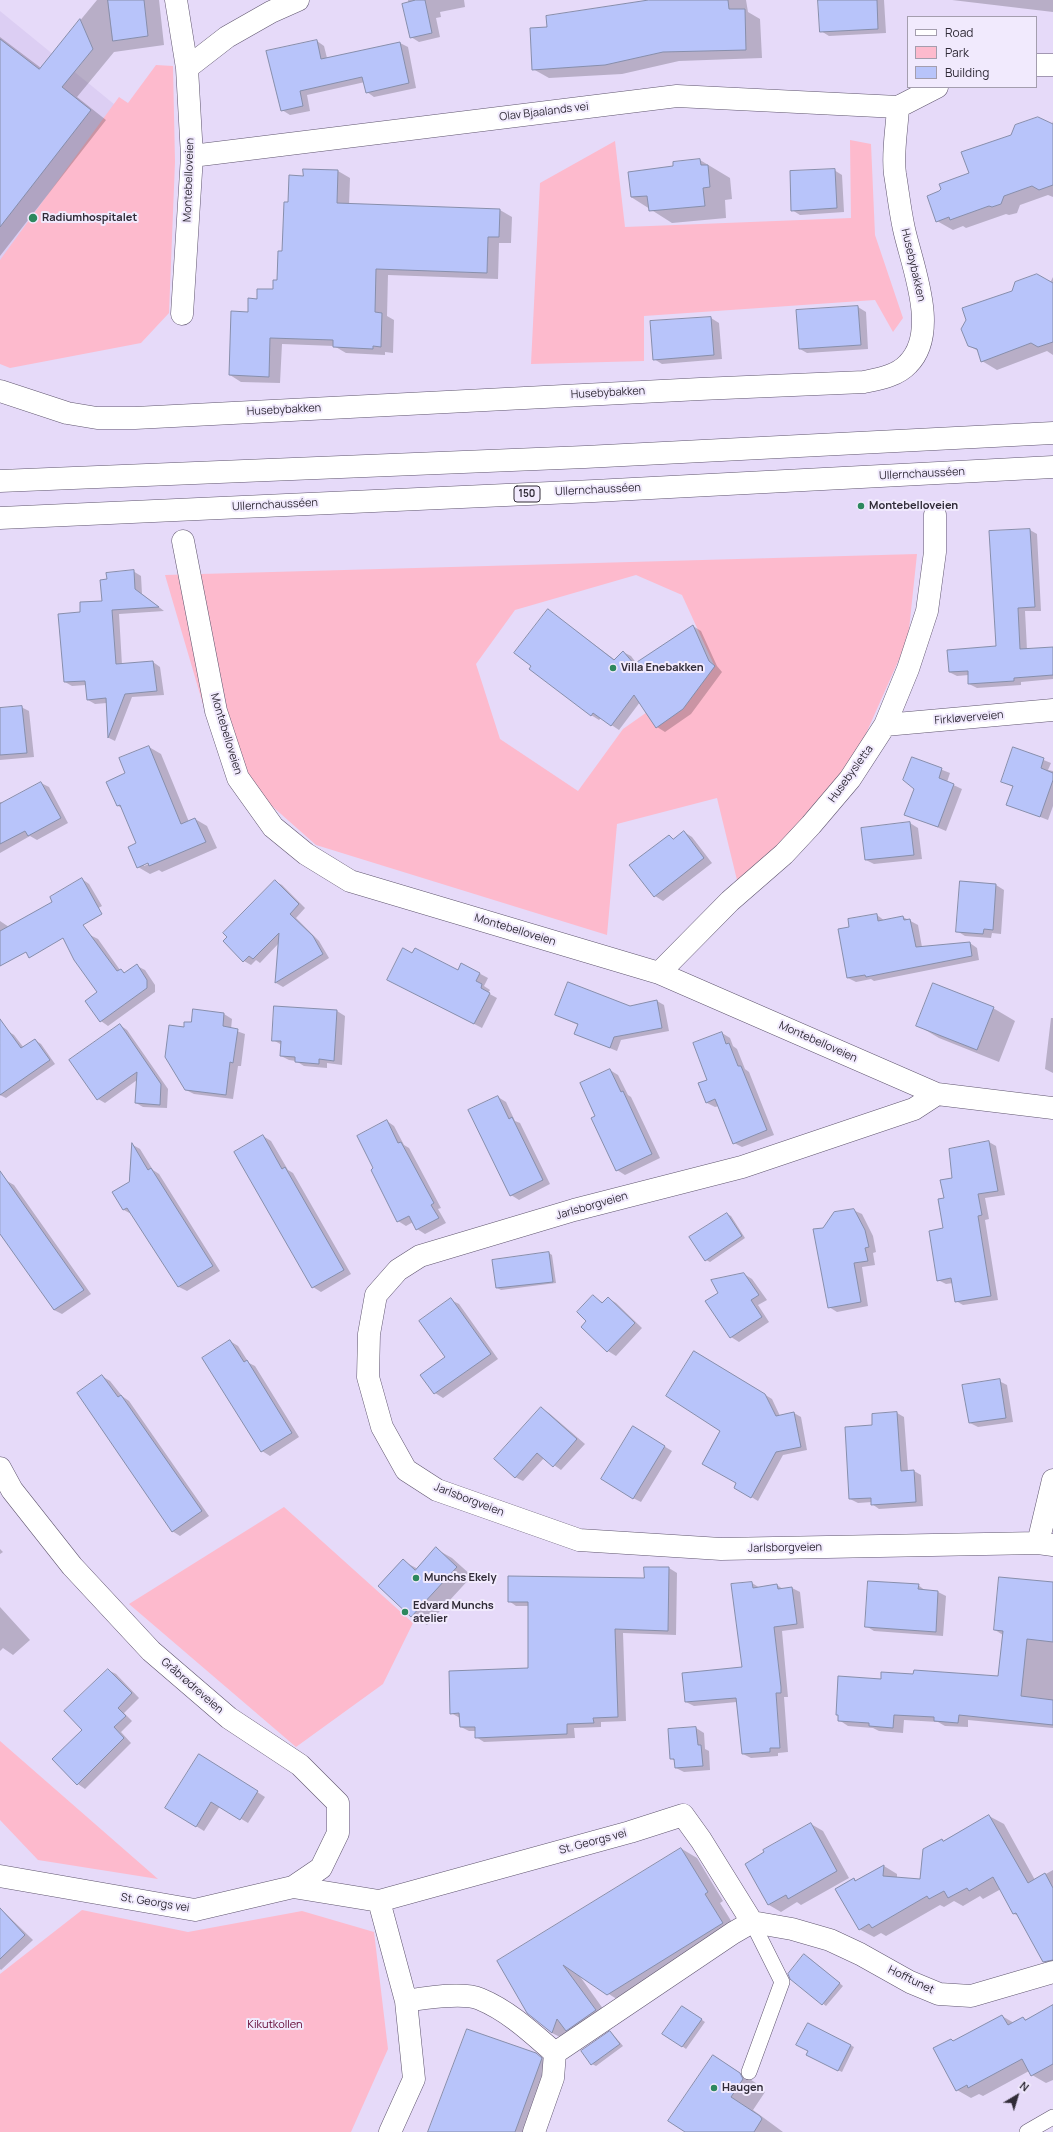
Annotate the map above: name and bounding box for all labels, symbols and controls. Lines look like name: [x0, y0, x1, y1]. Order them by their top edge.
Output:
legend: [907, 16, 1037, 88]
text: Road: [945, 24, 973, 41]
text: Park: [945, 44, 969, 61]
text: Building: [945, 64, 989, 81]
street label: Olav Bjaalands vei: [499, 100, 589, 124]
street label: Montebelloveien: [181, 138, 197, 222]
place label: Radiumhospitalet: [42, 211, 137, 225]
marker: Radiumhospitalet: [27, 212, 39, 224]
street label: Husebybakken: [898, 227, 928, 303]
street label: Husebybakken: [570, 384, 646, 402]
street label: Husebybakken: [246, 401, 322, 419]
street label: Ullernchausséen: [879, 465, 965, 483]
street label: Ullernchausséen: [555, 481, 641, 499]
road number: 150: [514, 486, 540, 502]
street label: Ullernchausséen: [232, 496, 318, 514]
place label: Montebelloveien: [869, 499, 958, 513]
marker: Montebelloveien: [856, 501, 866, 511]
place label: Villa Enebakken: [621, 661, 704, 675]
marker: Villa Enebakken: [608, 663, 618, 673]
street label: Montebelloveien: [207, 692, 245, 776]
street label: Firkløverveien: [934, 708, 1004, 728]
street label: Husebysletta: [826, 743, 876, 805]
street label: Montebelloveien: [473, 911, 557, 949]
street label: Montebelloveien: [777, 1019, 859, 1065]
street label: Jarlsborgveien: [555, 1189, 629, 1223]
street label: Jarlsborgveien: [432, 1481, 506, 1519]
street label: Jarlsborgveien: [748, 1541, 822, 1555]
place label: Munchs Ekely: [424, 1571, 497, 1585]
marker: Munchs Ekely: [411, 1573, 421, 1583]
place label: Edvard Munchs atelier: [413, 1599, 494, 1625]
marker: Edvard Munchs atelier: [400, 1607, 410, 1617]
street label: Gråbrødreveien: [158, 1655, 226, 1717]
street label: St. Georgs vei: [558, 1827, 628, 1857]
street label: St. Georgs vei: [120, 1891, 190, 1915]
street label: Hofftunet: [886, 1963, 936, 1997]
park label: Kikutkollen: [247, 2018, 303, 2032]
north arrow: [997, 2076, 1037, 2116]
text: N: [1017, 2078, 1032, 2094]
place label: Haugen: [722, 2081, 763, 2095]
marker: Haugen: [709, 2083, 719, 2093]

